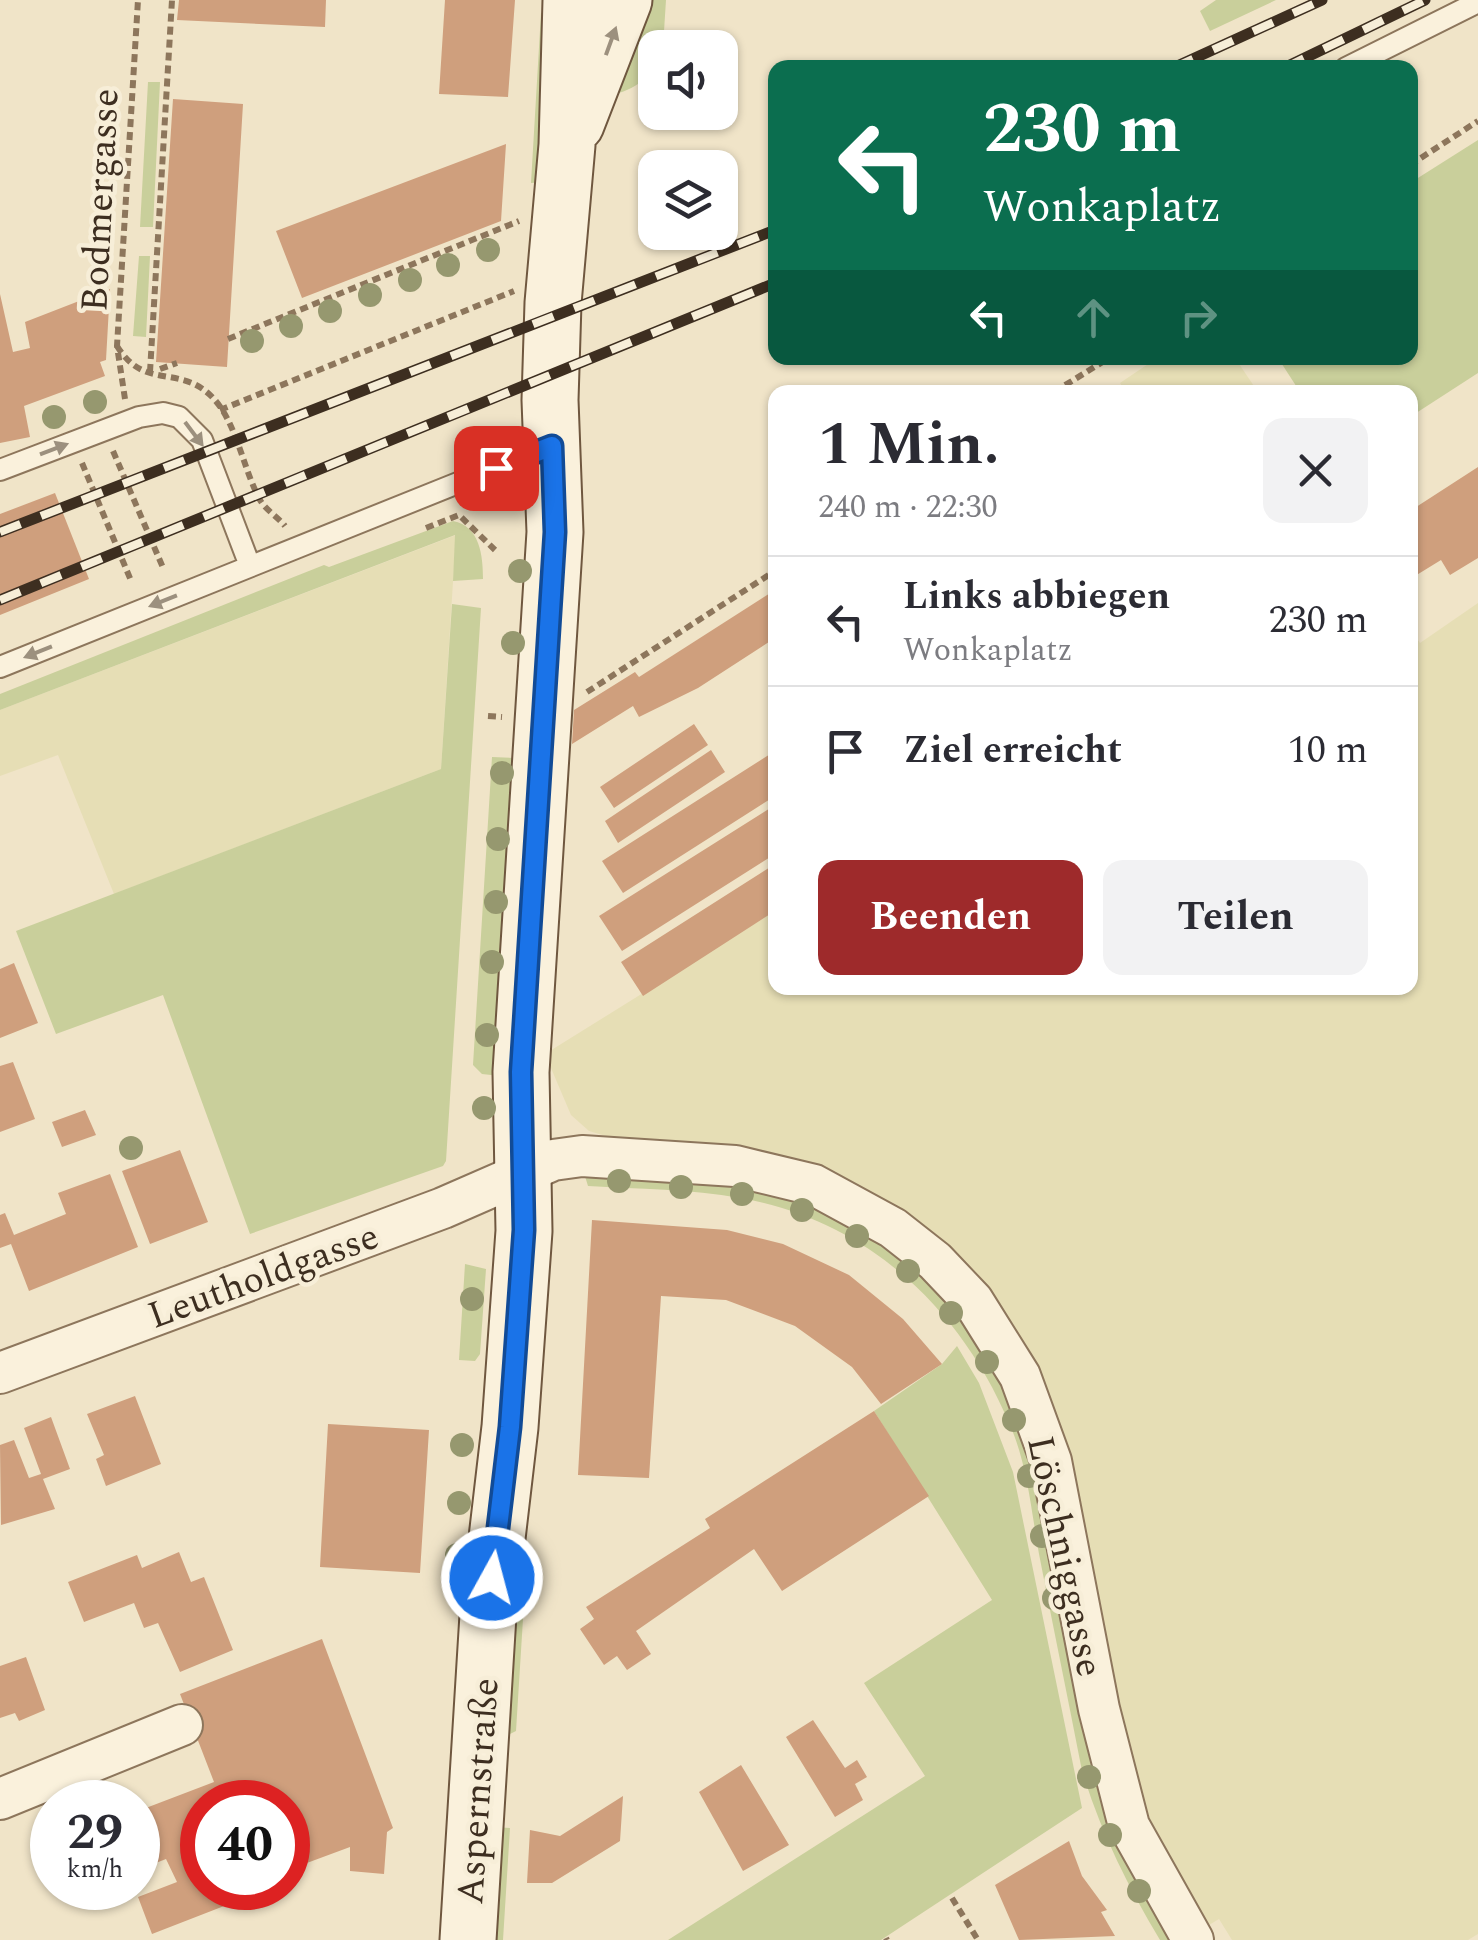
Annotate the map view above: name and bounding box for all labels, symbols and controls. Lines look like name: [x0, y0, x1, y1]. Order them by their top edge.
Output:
one-way arrow: [604, 25, 619, 55]
map controls: [638, 30, 738, 250]
button: sound: [638, 30, 738, 130]
text: 230 m: [983, 77, 1181, 183]
street label: Bodmergasse: [66, 87, 136, 313]
icon: left: [818, 100, 948, 230]
button: layers: [638, 150, 738, 250]
text: Wonkaplatz: [983, 173, 1222, 242]
icon: left: [961, 290, 1016, 345]
icon: ahead: [1066, 290, 1121, 345]
icon: right: [1171, 290, 1226, 345]
text: 1 Min.: [818, 399, 1000, 491]
button: close: [1263, 418, 1368, 523]
one-way arrow: [184, 421, 204, 447]
pin: [454, 426, 539, 511]
one-way arrow: [39, 440, 69, 456]
icon: arrive: [469, 441, 524, 496]
text: 240 m · 22:30: [818, 483, 998, 532]
text: Links abbiegen: [903, 568, 1170, 626]
text: 230 m: [1269, 592, 1368, 650]
one-way arrow: [148, 594, 178, 610]
icon: left: [818, 594, 873, 649]
text: Wonkaplatz: [903, 626, 1073, 675]
one-way arrow: [23, 644, 53, 660]
text: Ziel erreicht: [903, 722, 1122, 780]
text: 10 m: [1288, 722, 1368, 780]
icon: arrive: [818, 724, 873, 779]
button: Beenden: [818, 860, 1083, 975]
button: Teilen: [1103, 860, 1368, 975]
street label: Leutholdgasse: [140, 1208, 387, 1346]
street label: Löschniggasse: [1010, 1431, 1118, 1682]
position arrow: [440, 1526, 544, 1630]
street label: Aspernstraße: [442, 1676, 516, 1906]
speed limit sign: 40: [180, 1780, 310, 1910]
text: 29: [67, 1795, 123, 1871]
text: km/h: [67, 1851, 123, 1889]

